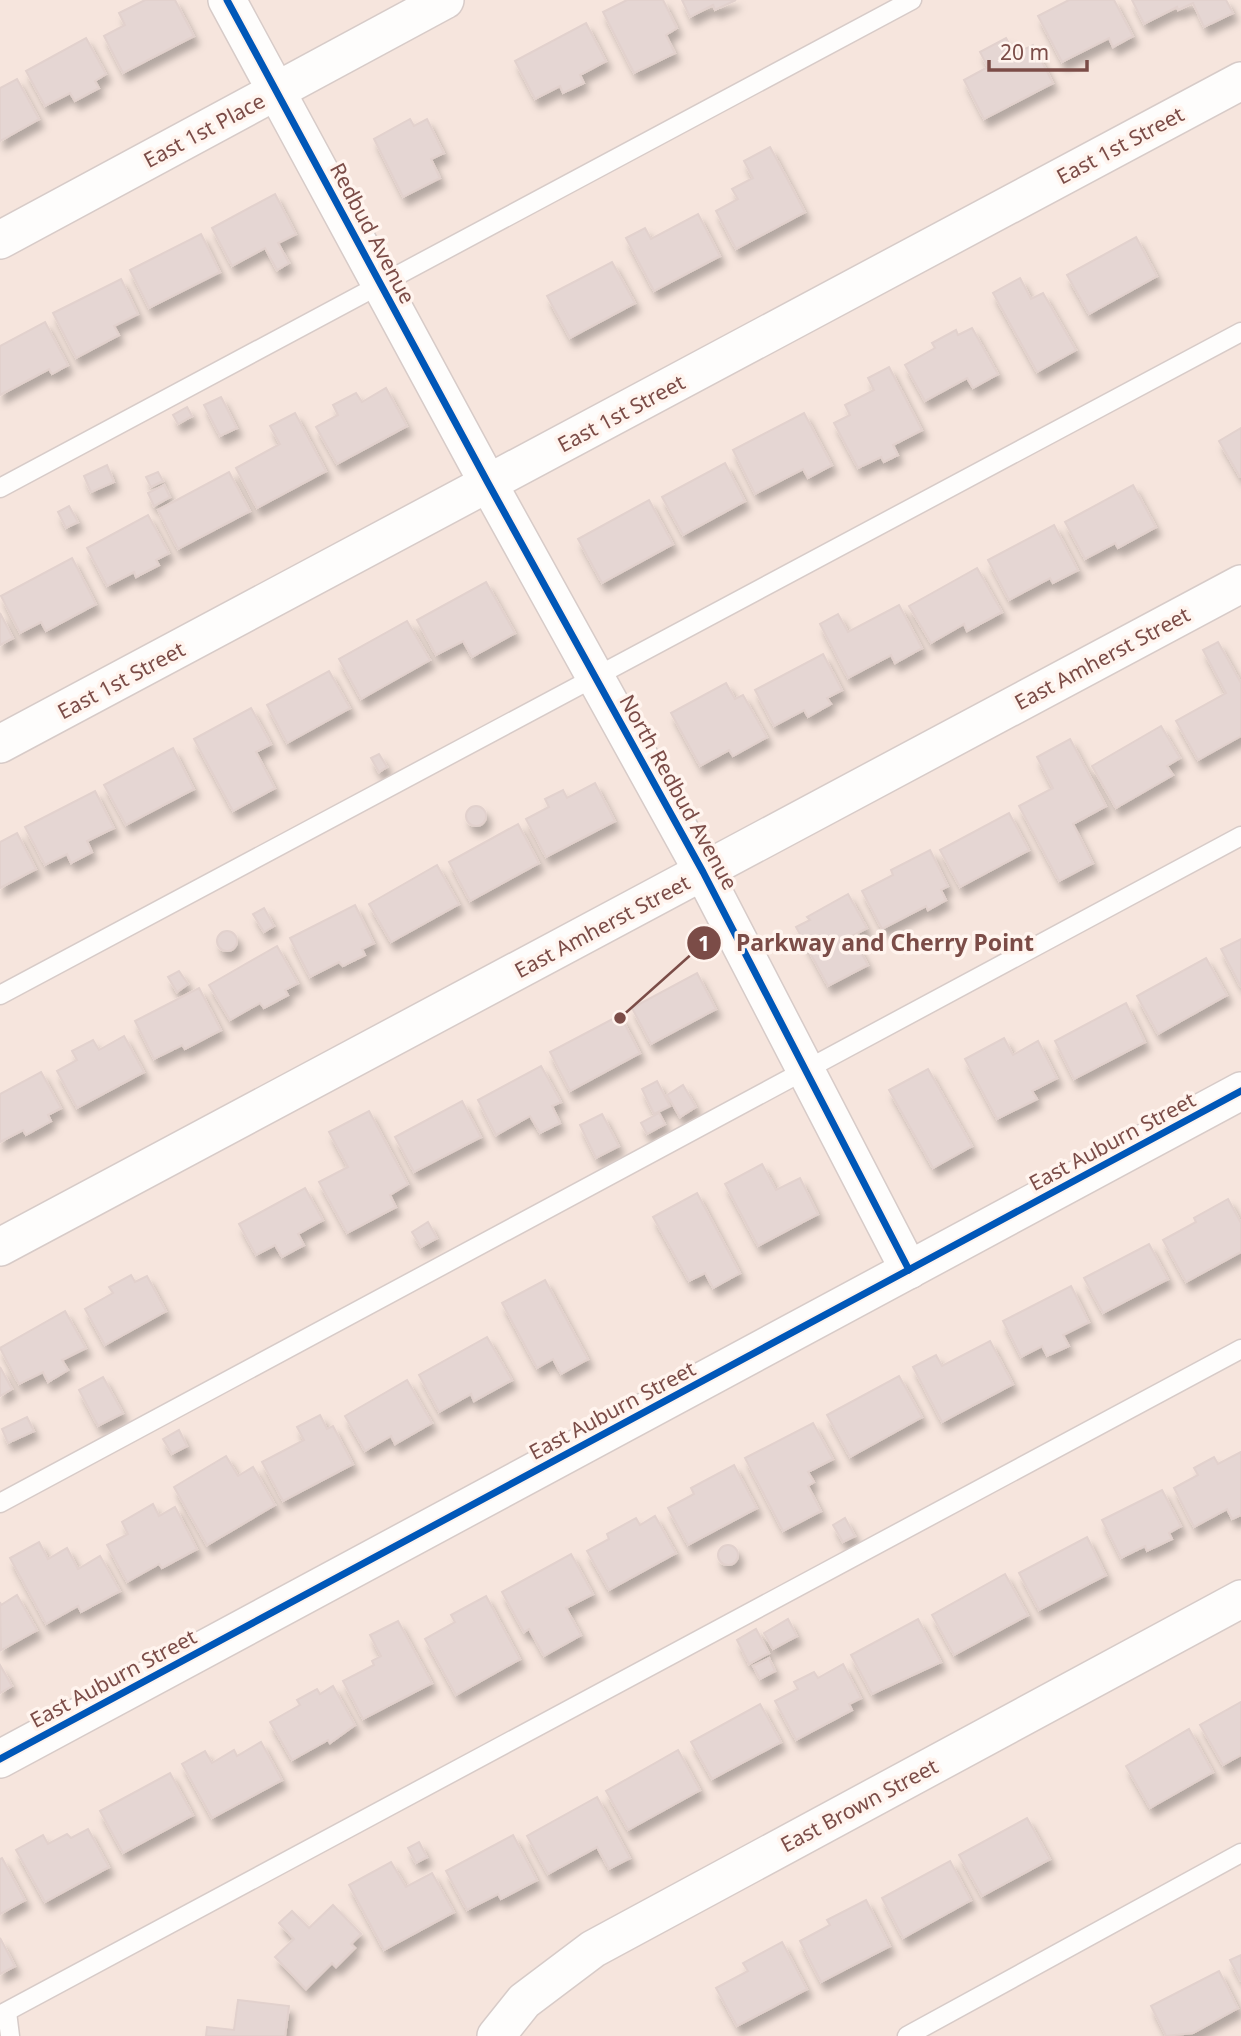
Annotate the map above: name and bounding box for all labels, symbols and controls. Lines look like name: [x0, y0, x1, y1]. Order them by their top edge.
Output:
scale bar: [989, 28, 1087, 72]
text: 20 m: [1000, 38, 1049, 66]
street label: East 1st Place: [138, 86, 270, 174]
street label: East 1st Street: [1051, 100, 1189, 190]
street label: Redbud Avenue: [324, 158, 422, 308]
street label: East 1st Street: [552, 368, 690, 458]
street label: East Amherst Street: [1009, 600, 1195, 716]
street label: East 1st Street: [52, 635, 190, 725]
street label: North Redbud Avenue: [614, 689, 744, 895]
street label: East Amherst Street: [509, 868, 695, 984]
callout: Parkway and Cherry Point: [687, 921, 1048, 965]
text: Parkway and Cherry Point: [736, 926, 1034, 958]
text: 1: [698, 929, 710, 957]
street label: East Auburn Street: [1024, 1085, 1200, 1197]
street label: East Auburn Street: [524, 1354, 700, 1466]
street label: East Auburn Street: [25, 1622, 201, 1734]
street label: East Brown Street: [775, 1752, 943, 1858]

